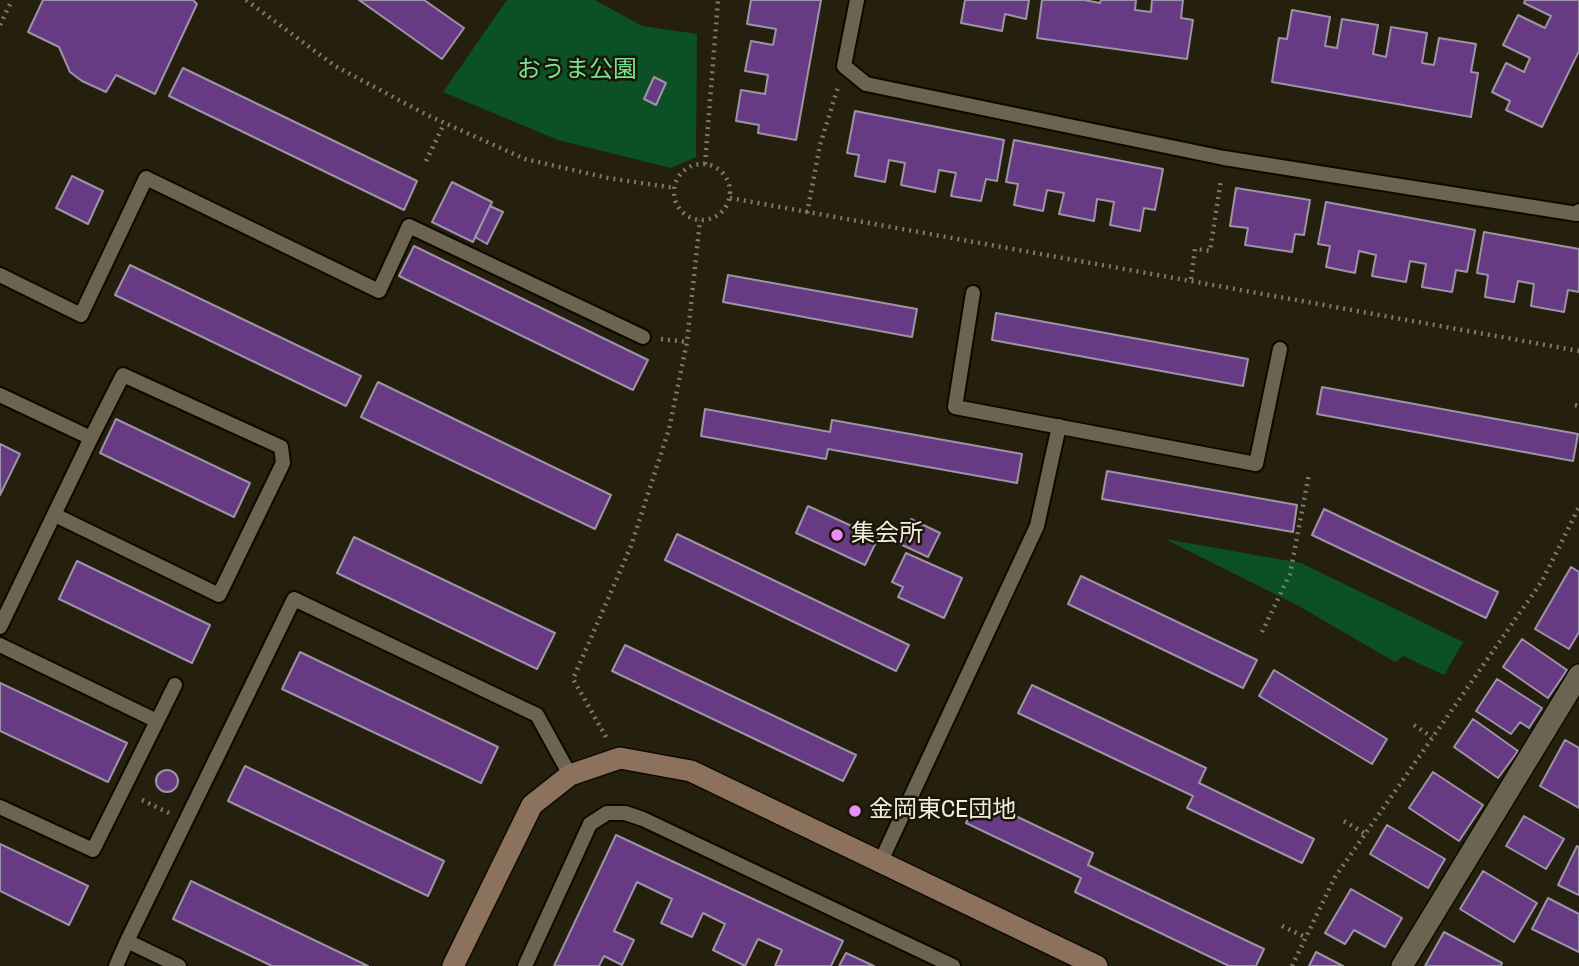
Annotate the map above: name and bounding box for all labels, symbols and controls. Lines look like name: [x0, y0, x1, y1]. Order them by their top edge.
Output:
park label: おうま公園: [517, 57, 637, 85]
place label: 集会所: [851, 521, 923, 549]
marker: 集会所: [829, 527, 845, 543]
place label: 金岡東CE団地: [869, 797, 1016, 825]
marker: 金岡東CE団地: [847, 803, 863, 819]

